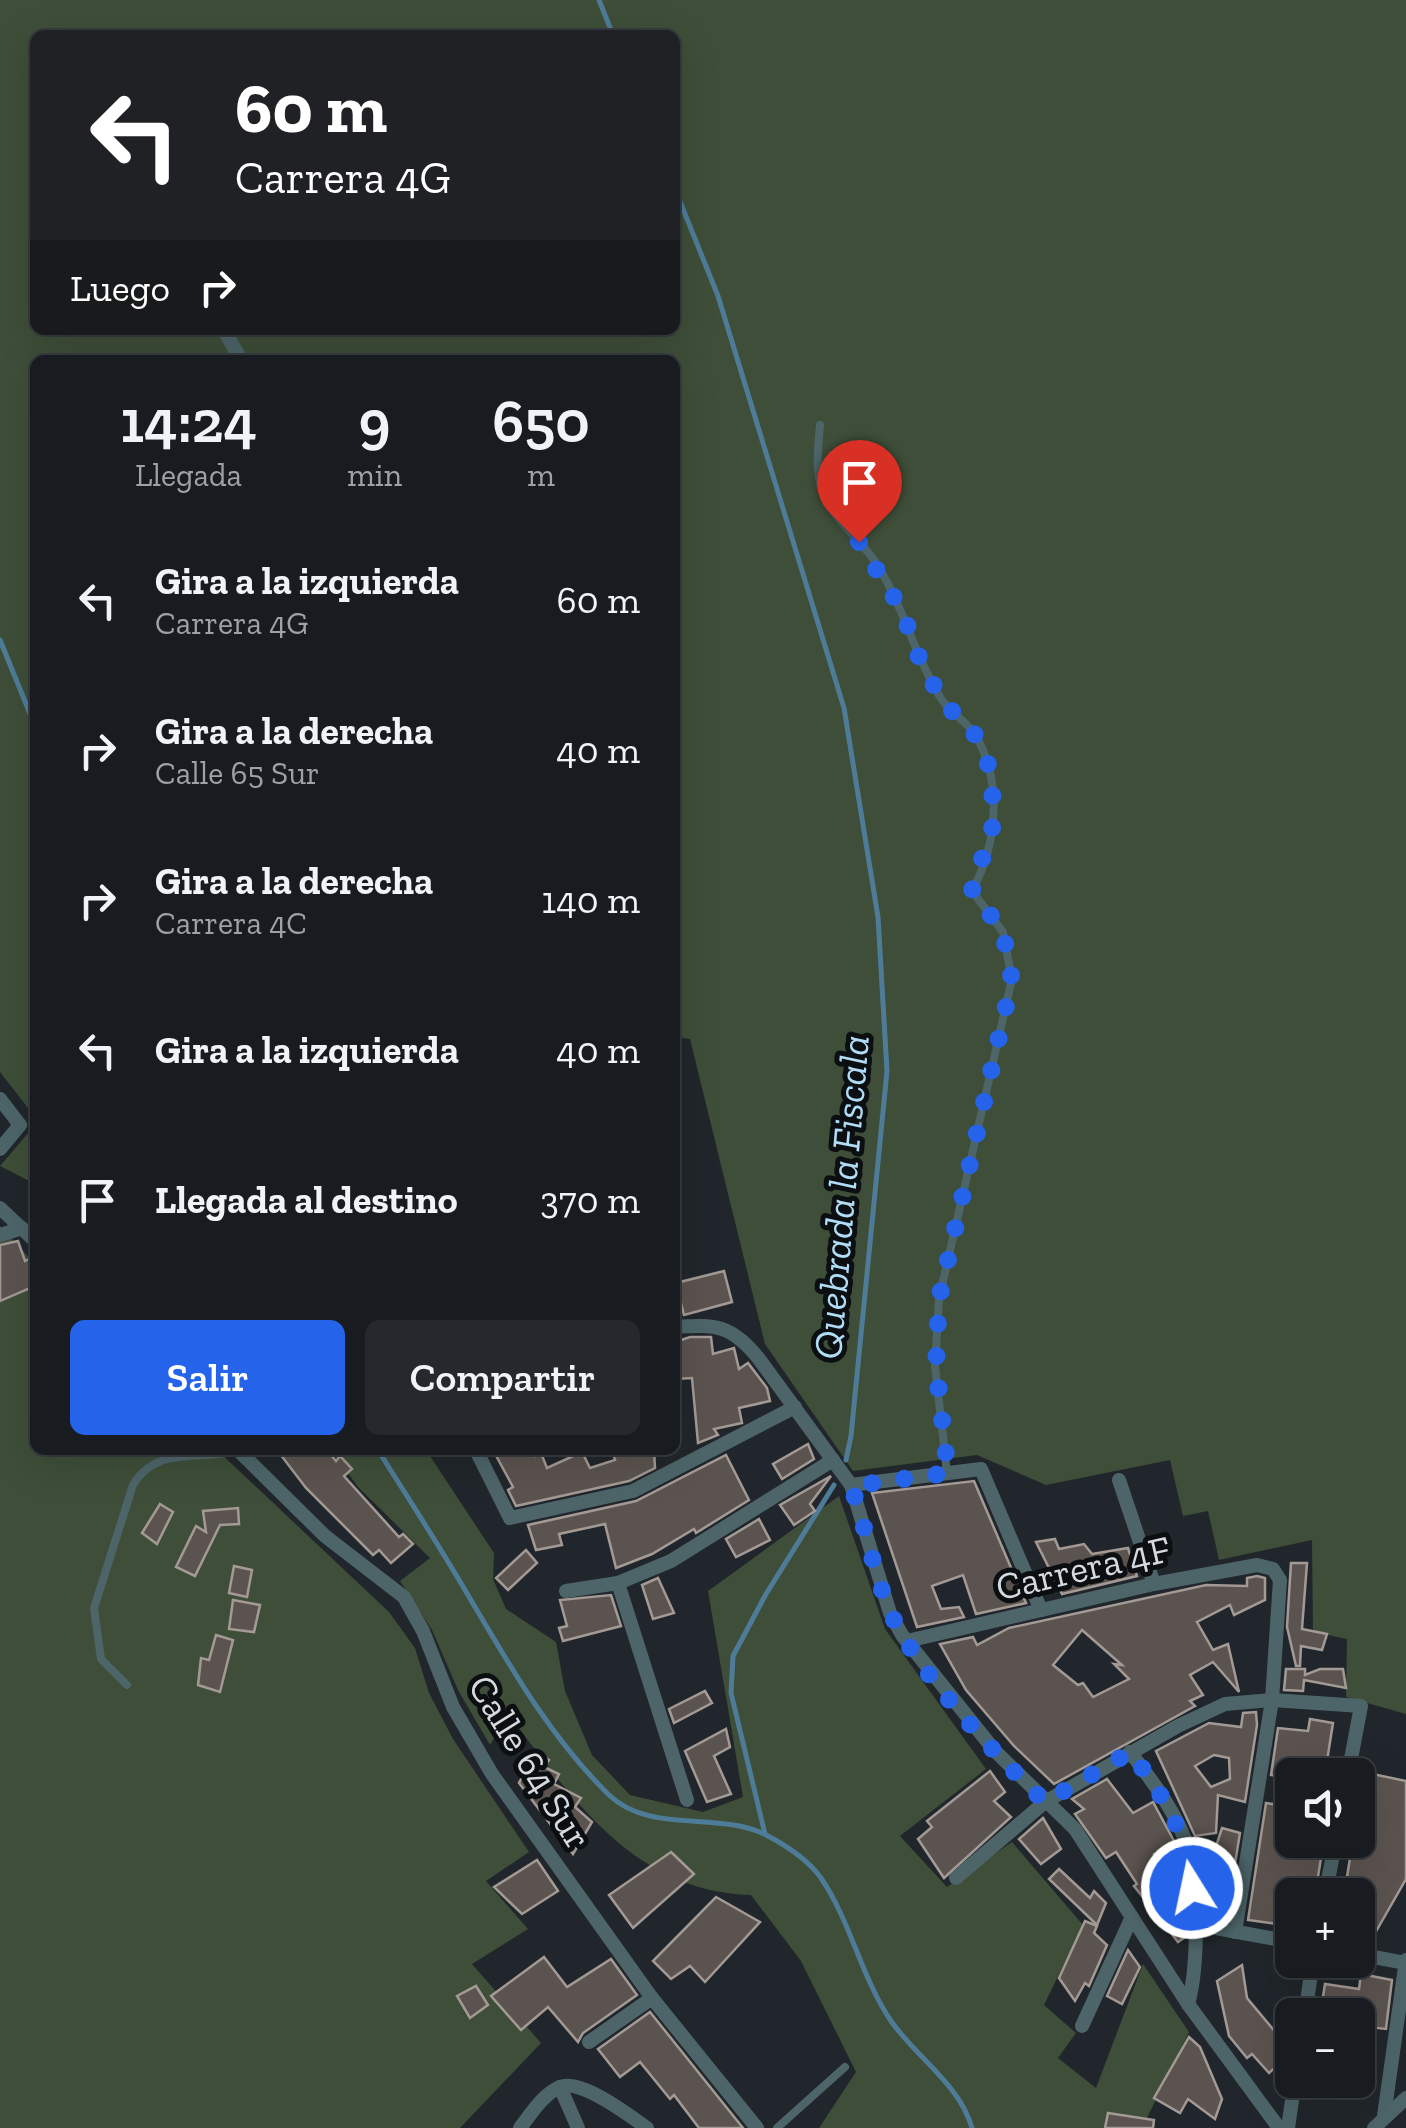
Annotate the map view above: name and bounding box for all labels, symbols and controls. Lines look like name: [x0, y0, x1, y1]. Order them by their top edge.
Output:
text: 60 m: [235, 66, 387, 150]
icon: left: [70, 70, 200, 200]
text: Carrera 4G: [235, 151, 451, 205]
icon: right: [190, 260, 245, 315]
text: Luego: [70, 265, 170, 311]
text: 14:24: [120, 385, 257, 457]
text: 9: [359, 385, 391, 457]
text: 650: [492, 385, 590, 457]
pin: [817, 440, 902, 543]
icon: arrive: [832, 455, 887, 510]
text: Llegada: [135, 456, 242, 494]
text: min: [347, 456, 402, 494]
text: m: [527, 456, 555, 494]
text: Gira a la izquierda: [155, 558, 459, 604]
icon: left: [70, 573, 125, 628]
text: 60 m: [557, 577, 640, 623]
text: Carrera 4G: [155, 604, 308, 642]
text: Gira a la derecha: [155, 708, 433, 754]
icon: right: [70, 723, 125, 778]
text: 40 m: [556, 727, 640, 773]
text: Calle 65 Sur: [155, 754, 320, 792]
text: Gira a la derecha: [155, 858, 433, 904]
icon: right: [70, 873, 125, 928]
text: 140 m: [542, 877, 640, 923]
text: Carrera 4C: [155, 904, 307, 942]
icon: left: [70, 1023, 125, 1078]
text: Gira a la izquierda: [155, 1027, 459, 1073]
text: 40 m: [556, 1027, 640, 1073]
water label: Quebrada la Fiscala: [803, 1033, 879, 1361]
icon: arrive: [70, 1173, 125, 1228]
text: Llegada al destino: [155, 1177, 458, 1223]
text: 370 m: [540, 1177, 640, 1223]
button: Salir: [70, 1320, 345, 1435]
button: Compartir: [365, 1320, 640, 1435]
street label: Carrera 4F: [991, 1526, 1175, 1610]
street label: Calle 64 Sur: [458, 1667, 602, 1857]
map controls: [1275, 1758, 1375, 2098]
button: sound: [1275, 1758, 1375, 1858]
position arrow: [1140, 1836, 1244, 1940]
button: +: [1275, 1878, 1375, 1978]
button: −: [1275, 1998, 1375, 2098]

